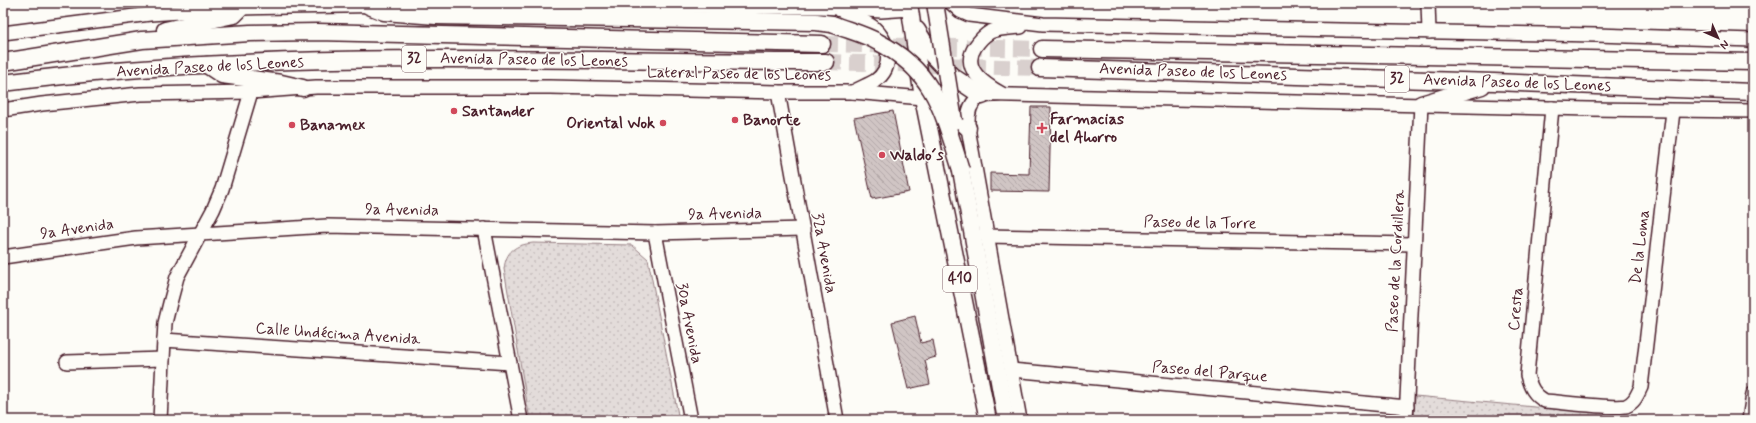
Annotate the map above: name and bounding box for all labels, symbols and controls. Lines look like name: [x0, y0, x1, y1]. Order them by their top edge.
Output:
north arrow: [1698, 18, 1738, 58]
text: N: [1717, 37, 1732, 52]
road number: 32: [402, 46, 426, 72]
street label: Avenida Paseo de los Leones: [440, 48, 628, 72]
street label: Avenida Paseo de los Leones: [116, 52, 304, 82]
street label: Avenida Paseo de los Leones: [1099, 58, 1287, 86]
street label: Lateral Paseo de los Leones: [647, 62, 831, 86]
road number: 32: [1385, 66, 1409, 92]
street label: Avenida Paseo de los Leones: [1423, 69, 1611, 97]
place label: Santander: [462, 101, 535, 122]
marker: Santander: [449, 106, 459, 116]
place label: Farmacias del Ahorro: [1050, 109, 1124, 148]
place label: Banorte: [743, 110, 801, 131]
place label: Oriental Wok: [566, 113, 655, 134]
place label: Banamex: [300, 115, 365, 136]
marker: Banorte: [730, 115, 740, 125]
marker: Oriental Wok: [658, 118, 668, 128]
marker: Banamex: [287, 120, 297, 130]
marker: Farmacias del Ahorro: [1037, 123, 1047, 133]
place label: Waldo´s: [889, 145, 944, 166]
marker: Waldo´s: [877, 150, 887, 160]
street label: Paseo de la Cordillera: [1382, 189, 1410, 333]
street label: 9a Avenida: [365, 199, 439, 221]
street label: 9a Avenida: [688, 203, 762, 225]
street label: De la Loma: [1625, 208, 1655, 286]
street label: 32a Avenida: [807, 211, 841, 295]
street label: Paseo de la Torre: [1143, 212, 1257, 234]
street label: 9a Avenida: [39, 213, 115, 245]
road number: 410: [943, 266, 977, 292]
street label: 30a Avenida: [671, 281, 707, 366]
street label: Cresta: [1504, 286, 1528, 332]
street label: Calle Undécima Avenida: [255, 318, 422, 350]
street label: Paseo del Parque: [1151, 356, 1269, 388]

